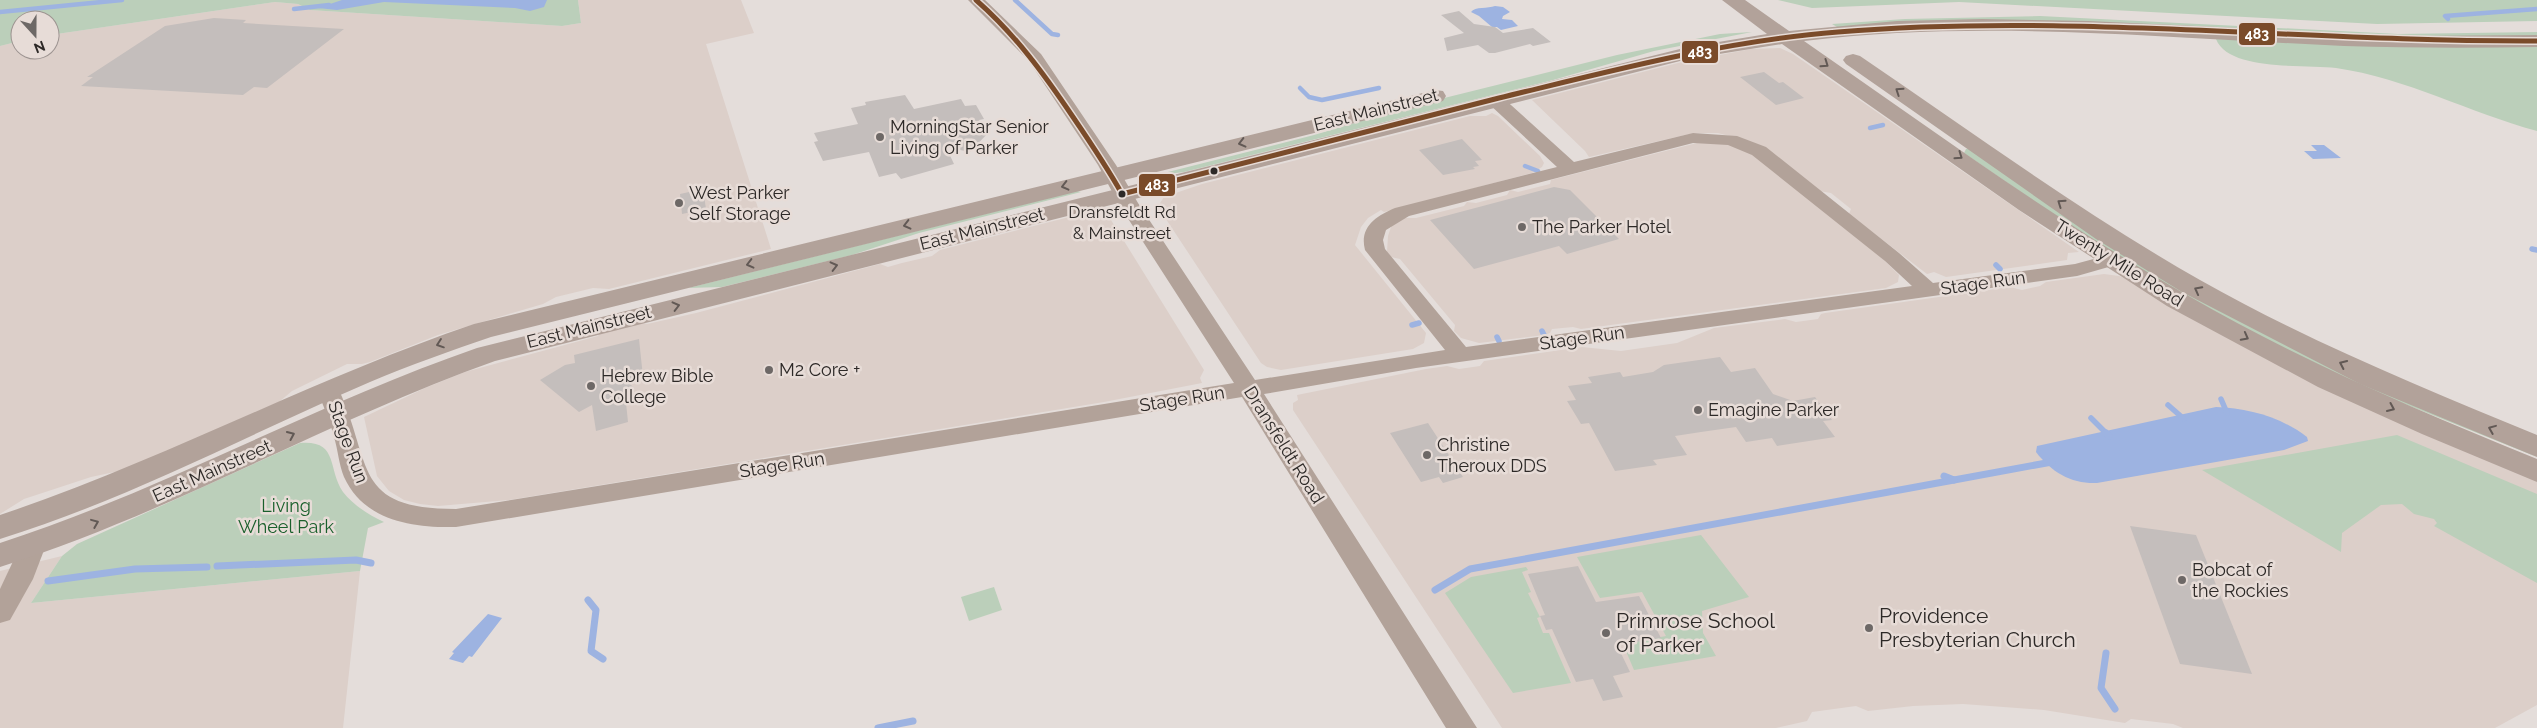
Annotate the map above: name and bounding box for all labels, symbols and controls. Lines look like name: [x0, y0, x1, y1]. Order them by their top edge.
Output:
north arrow: [10, 10, 60, 60]
line badge: 483: [2238, 22, 2276, 46]
text: 483: [2245, 26, 2269, 42]
text: N: [32, 38, 48, 57]
line badge: 483: [1681, 40, 1719, 64]
text: 483: [1688, 44, 1712, 60]
one-way arrow: [1819, 58, 1829, 67]
street label: East Mainstreet: [1311, 84, 1440, 135]
one-way arrow: [1895, 88, 1904, 97]
place label: MorningStar Senior Living of Parker: [890, 116, 1049, 158]
marker: MorningStar Senior Living of Parker: [874, 131, 886, 143]
one-way arrow: [1237, 137, 1246, 148]
one-way arrow: [1953, 150, 1963, 159]
unlabelled marker: [1209, 166, 1219, 176]
line badge: 483: [1138, 173, 1176, 197]
text: 483: [1145, 177, 1169, 193]
one-way arrow: [1061, 180, 1070, 191]
place label: West Parker Self Storage: [689, 182, 791, 224]
marker: Dransfeldt Rd & Mainstreet: [1117, 189, 1127, 199]
marker: West Parker Self Storage: [673, 197, 685, 209]
one-way arrow: [2058, 201, 2067, 209]
place label: Dransfeldt Rd & Mainstreet: [1068, 202, 1176, 243]
street label: East Mainstreet: [917, 203, 1046, 254]
street label: Twenty Mile Road: [2051, 215, 2187, 311]
place label: The Parker Hotel: [1532, 216, 1671, 237]
one-way arrow: [903, 219, 912, 230]
marker: The Parker Hotel: [1516, 221, 1528, 233]
one-way arrow: [745, 258, 754, 269]
one-way arrow: [829, 261, 838, 272]
street label: Stage Run: [1939, 266, 2027, 299]
one-way arrow: [2195, 286, 2204, 296]
street label: East Mainstreet: [524, 301, 653, 352]
one-way arrow: [672, 301, 680, 311]
street label: Stage Run: [1538, 321, 1626, 354]
one-way arrow: [2240, 331, 2249, 341]
one-way arrow: [436, 338, 445, 348]
place label: M2 Core +: [779, 359, 860, 380]
one-way arrow: [2339, 360, 2348, 370]
marker: M2 Core +: [763, 364, 775, 376]
place label: Hebrew Bible College: [601, 365, 714, 407]
marker: Hebrew Bible College: [585, 380, 597, 392]
street label: Stage Run: [1138, 381, 1226, 416]
street label: Dransfeldt Road: [1240, 382, 1329, 507]
street label: Stage Run: [324, 398, 373, 486]
place label: Emagine Parker: [1708, 399, 1840, 420]
one-way arrow: [2386, 402, 2395, 413]
marker: Emagine Parker: [1692, 404, 1704, 416]
one-way arrow: [2488, 425, 2497, 436]
one-way arrow: [286, 431, 295, 442]
place label: Christine Theroux DDS: [1437, 434, 1547, 476]
street label: East Mainstreet: [149, 435, 274, 506]
street label: Stage Run: [738, 447, 826, 482]
marker: Christine Theroux DDS: [1421, 449, 1433, 461]
park label: Living Wheel Park: [238, 495, 335, 537]
one-way arrow: [90, 519, 99, 529]
place label: Bobcat of the Rockies: [2192, 559, 2289, 601]
marker: Bobcat of the Rockies: [2176, 574, 2188, 586]
place label: Providence Presbyterian Church: [1879, 603, 2076, 652]
place label: Primrose School of Parker: [1616, 608, 1775, 657]
marker: Providence Presbyterian Church: [1863, 622, 1875, 634]
marker: Primrose School of Parker: [1600, 627, 1612, 639]

